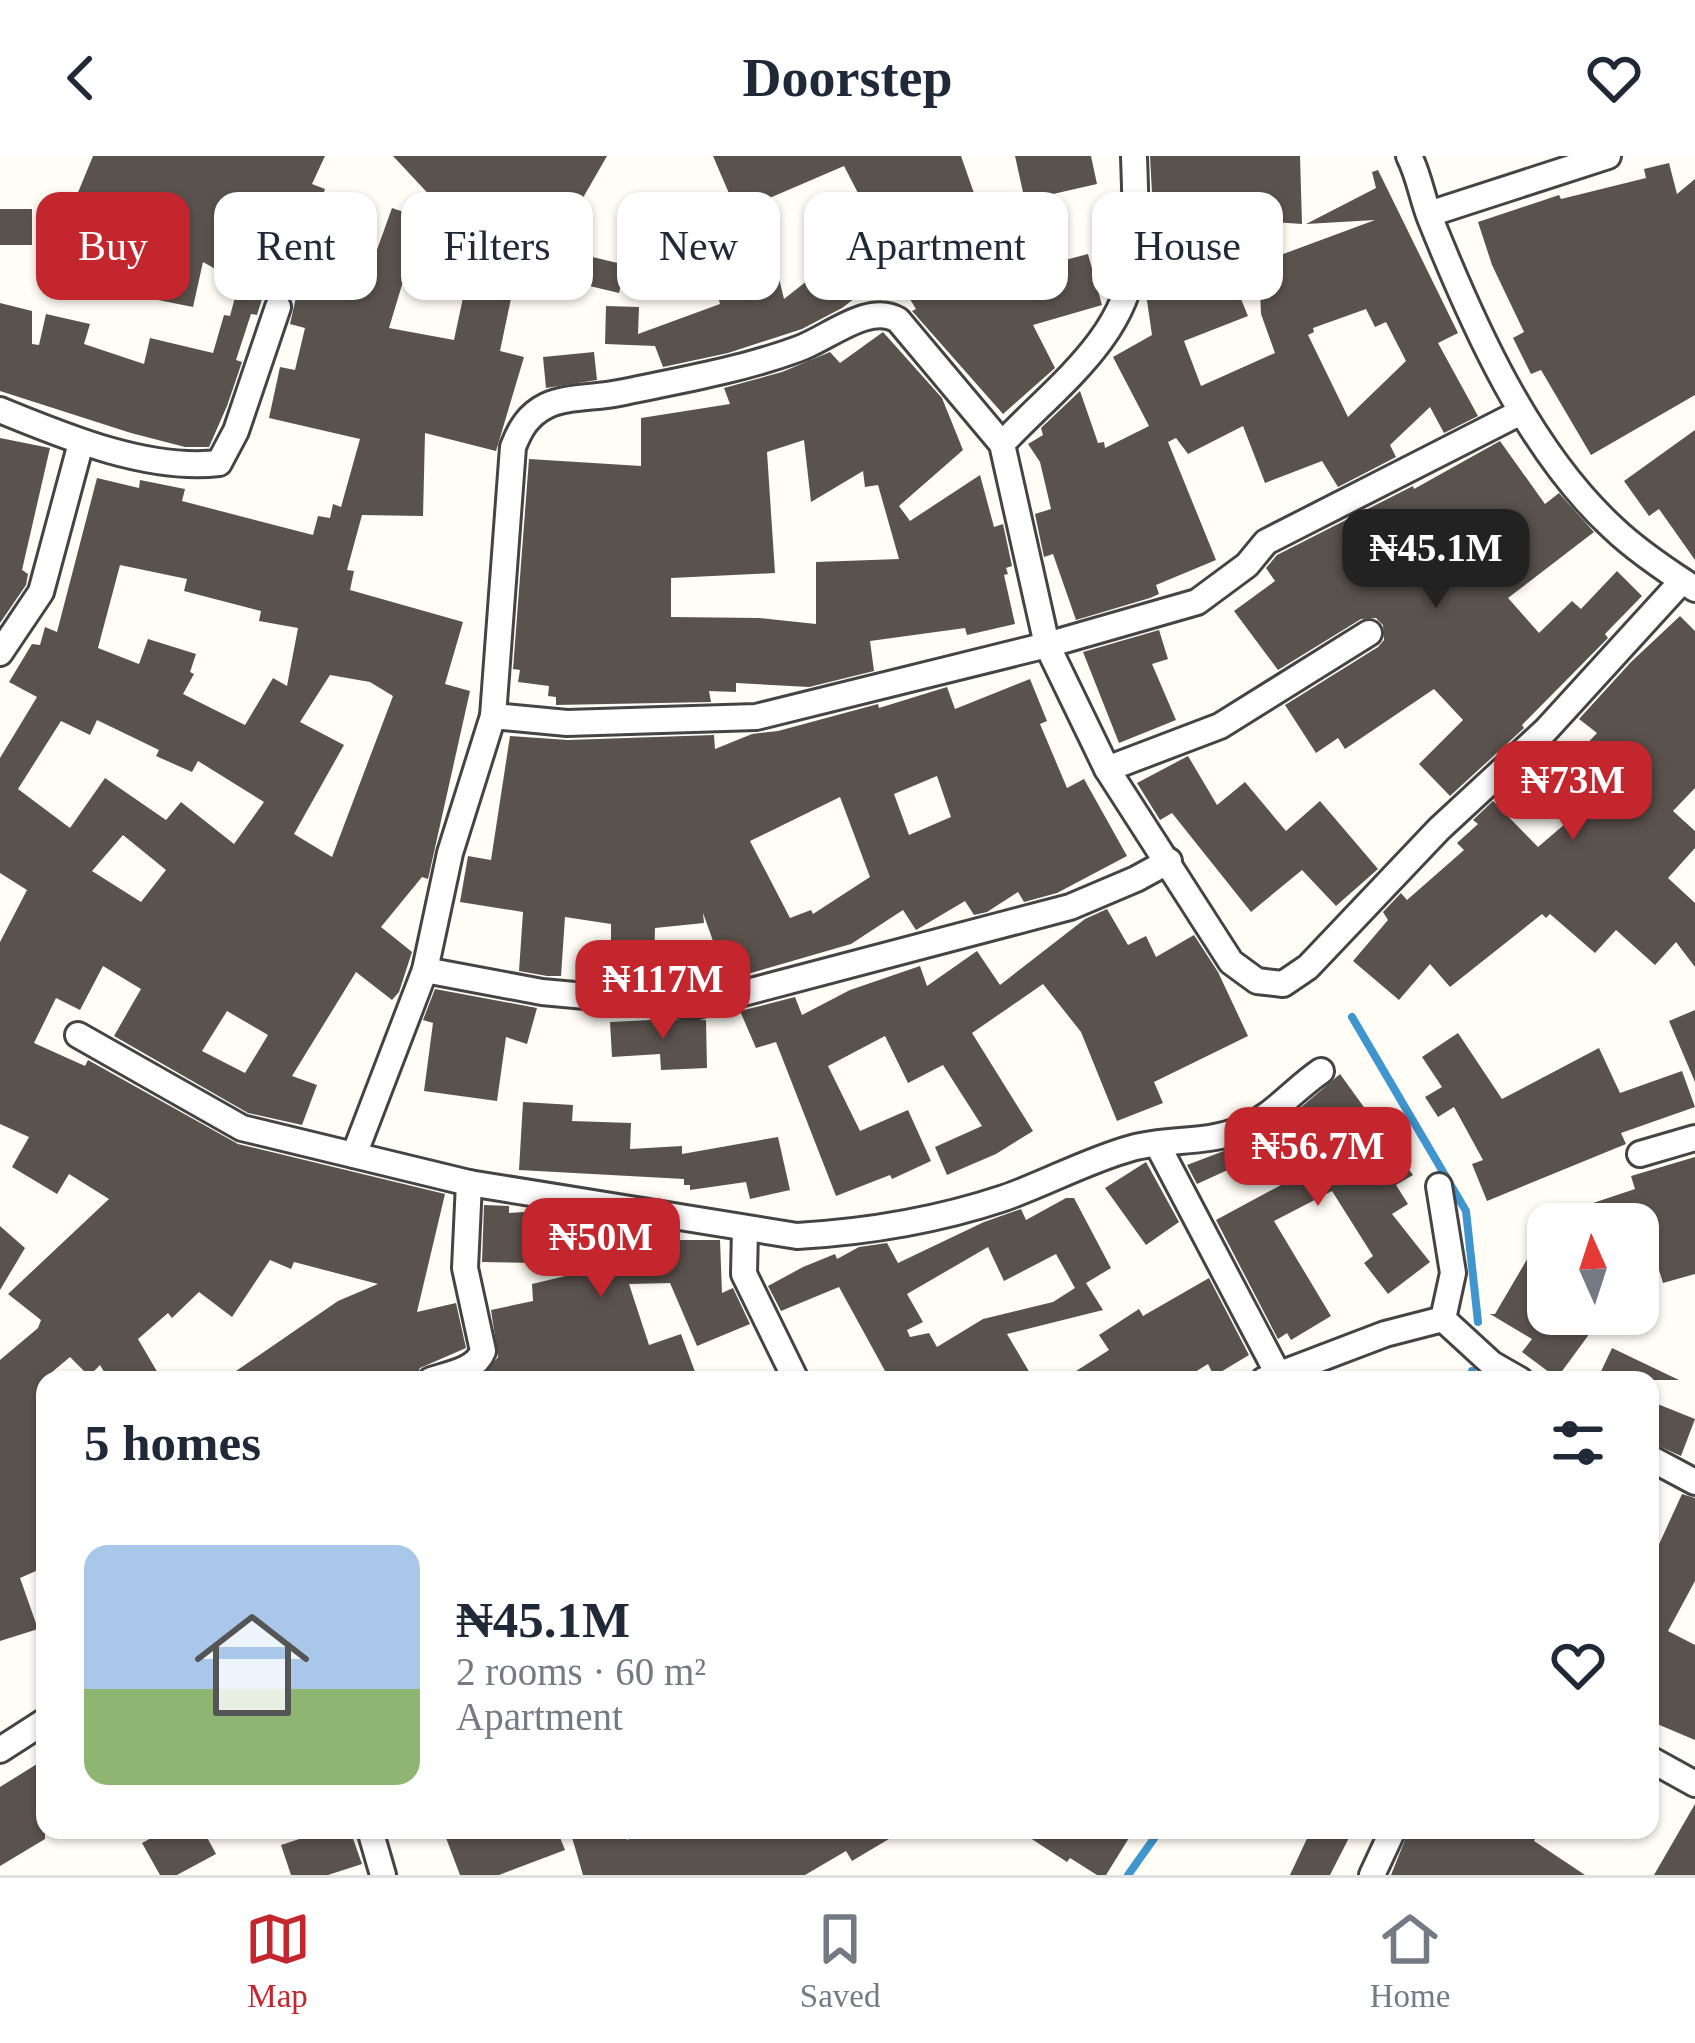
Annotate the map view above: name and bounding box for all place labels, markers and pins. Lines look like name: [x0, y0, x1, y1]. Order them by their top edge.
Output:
pin: ₦45.1M: [1338, 509, 1534, 611]
pin: ₦73M: [1502, 741, 1644, 843]
pin: ₦117M: [579, 940, 747, 1042]
pin: ₦56.7M: [1220, 1107, 1416, 1209]
pin: ₦50M: [530, 1198, 672, 1300]

